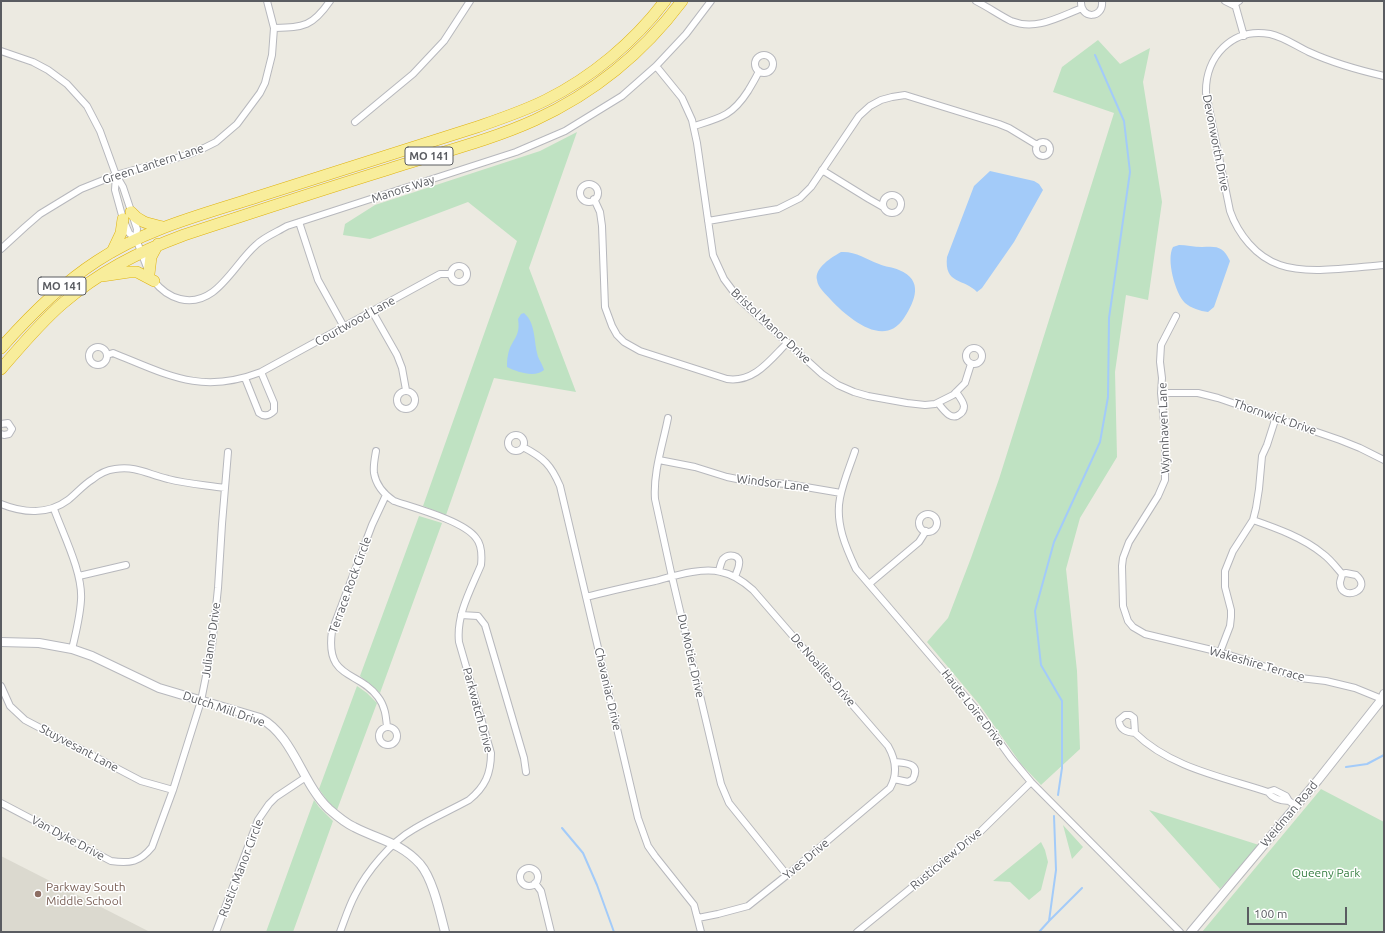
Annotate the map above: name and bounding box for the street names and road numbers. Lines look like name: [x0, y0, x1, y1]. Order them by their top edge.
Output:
street label: Devonworth Drive: [1200, 93, 1232, 193]
street label: Green Lantern Lane: [101, 141, 205, 187]
road number: MO 141: [405, 147, 453, 165]
street label: Manors Way: [369, 172, 437, 206]
road number: MO 141: [38, 277, 86, 295]
street label: Bristol Manor Drive: [728, 285, 814, 367]
street label: Courtwood Lane: [312, 293, 398, 349]
street label: Wynnhaven Lane: [1155, 382, 1173, 474]
street label: Thornwick Drive: [1232, 396, 1318, 438]
street label: Windsor Lane: [736, 471, 810, 495]
street label: Terrace Rock Circle: [326, 535, 374, 635]
street label: Julianna Drive: [199, 601, 223, 679]
street label: Du Motier Drive: [674, 613, 708, 699]
street label: De Noailles Drive: [787, 631, 859, 709]
street label: Wakeshire Terrace: [1208, 643, 1306, 685]
street label: Chavaniac Drive: [591, 646, 625, 732]
street label: Parkwatch Drive: [460, 666, 496, 754]
street label: Haute Loire Drive: [938, 667, 1008, 749]
street label: Dutch Mill Drive: [181, 688, 267, 730]
street label: Stuyvesant Lane: [37, 721, 121, 775]
street label: Weidman Road: [1257, 778, 1321, 850]
street label: Van Dyke Drive: [29, 813, 107, 863]
street label: Rustic Manor Circle: [216, 817, 266, 919]
street label: Rusticview Drive: [907, 825, 985, 893]
street label: Yves Drive: [780, 836, 832, 882]

